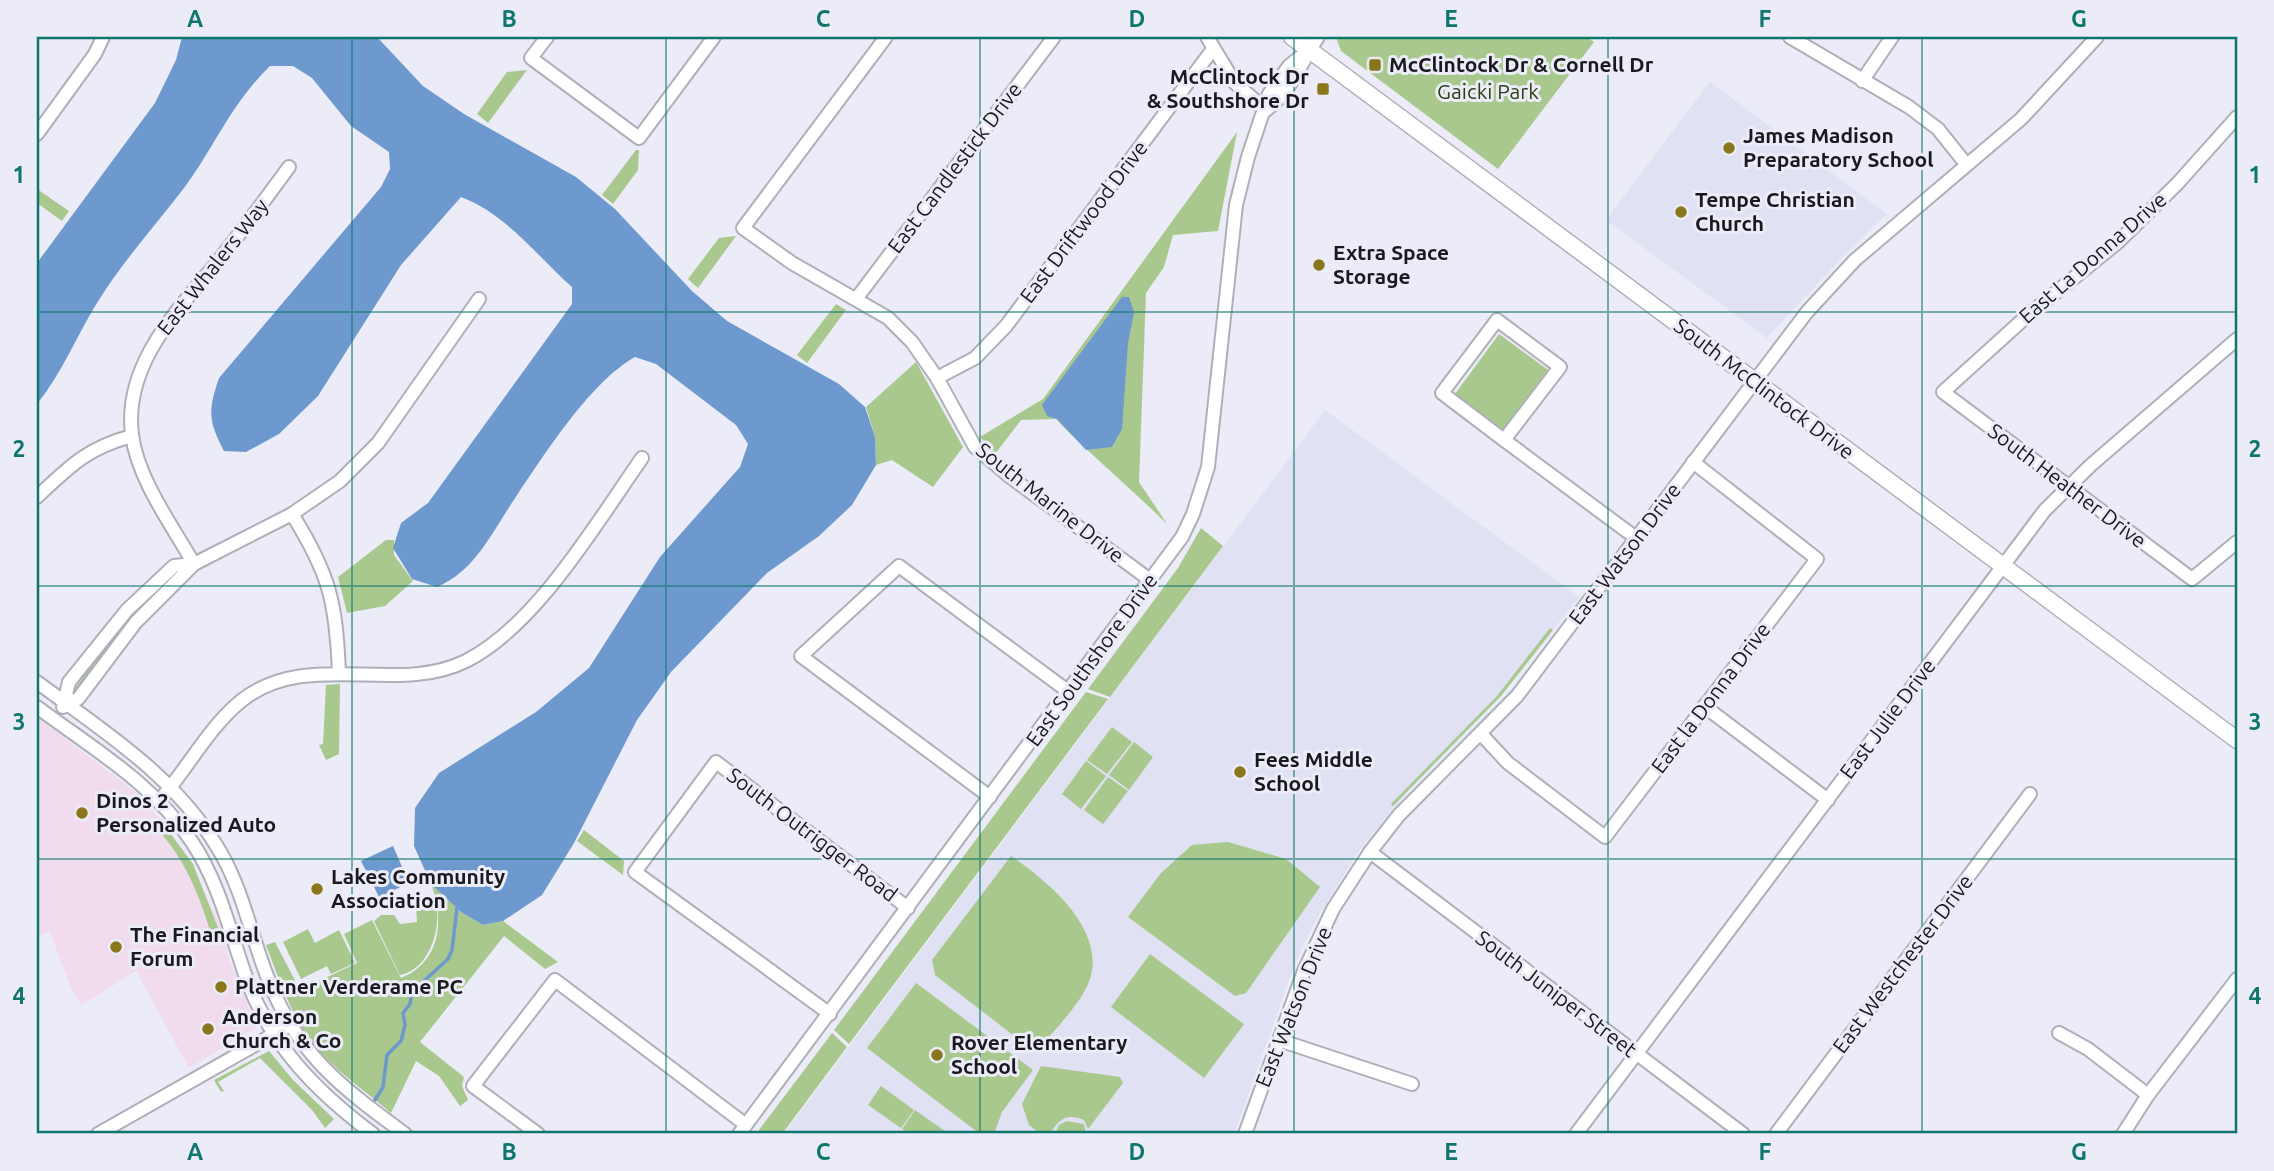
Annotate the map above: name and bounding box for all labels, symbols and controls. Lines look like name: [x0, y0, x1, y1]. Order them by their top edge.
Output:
text: A: [187, 6, 203, 31]
text: B: [501, 6, 517, 31]
text: C: [816, 6, 831, 31]
text: D: [1129, 6, 1145, 31]
text: E: [1444, 6, 1458, 31]
text: F: [1759, 6, 1772, 31]
text: G: [2071, 6, 2087, 31]
place label: McClintock Dr & Cornell Dr: [1389, 52, 1654, 76]
marker: McClintock Dr & Cornell Dr: [1367, 57, 1383, 73]
place label: McClintock Dr & Southshore Dr: [1147, 64, 1309, 112]
street label: East Candlestick Drive: [882, 77, 1026, 257]
park label: Gaicki Park: [1437, 79, 1539, 103]
marker: McClintock Dr & Southshore Dr: [1315, 81, 1331, 97]
place label: James Madison Preparatory School: [1743, 123, 1934, 171]
street label: East Driftwood Drive: [1014, 136, 1152, 307]
marker: James Madison Preparatory School: [1721, 140, 1737, 156]
text: 1: [13, 162, 25, 187]
text: 1: [2249, 162, 2261, 187]
place label: Tempe Christian Church: [1695, 187, 1855, 235]
street label: East La Donna Drive: [2014, 187, 2171, 328]
street label: East Whalers Way: [152, 194, 273, 339]
marker: Tempe Christian Church: [1673, 204, 1689, 220]
place label: Extra Space Storage: [1333, 240, 1449, 288]
marker: Extra Space Storage: [1311, 257, 1327, 273]
street label: South McClintock Drive: [1670, 313, 1859, 464]
street label: South Heather Drive: [1984, 418, 2151, 552]
text: 2: [13, 436, 25, 461]
text: 2: [2249, 436, 2261, 461]
street label: South Marine Drive: [972, 437, 1129, 567]
street label: East Watson Drive: [1563, 478, 1685, 629]
street label: East Southshore Drive: [1020, 568, 1162, 750]
street label: East la Donna Drive: [1646, 617, 1775, 777]
street label: East Julie Drive: [1834, 654, 1940, 783]
text: 3: [13, 709, 25, 734]
text: 3: [2249, 709, 2261, 734]
place label: Fees Middle School: [1254, 747, 1373, 795]
street label: South Outrigger Road: [723, 762, 902, 906]
marker: Fees Middle School: [1232, 764, 1248, 780]
place label: Dinos 2 Personalized Auto: [96, 788, 276, 836]
marker: Dinos 2 Personalized Auto: [74, 805, 90, 821]
place label: Lakes Community Association: [331, 864, 505, 912]
street label: East Westchester Drive: [1827, 869, 1977, 1057]
marker: Lakes Community Association: [309, 881, 325, 897]
place label: The Financial Forum: [130, 922, 260, 970]
street label: East Watson Drive: [1250, 923, 1336, 1090]
street label: South Juniper Street: [1472, 925, 1642, 1061]
marker: The Financial Forum: [108, 939, 124, 955]
place label: Plattner Verderame PC: [235, 974, 463, 998]
marker: Plattner Verderame PC: [213, 979, 229, 995]
text: 4: [13, 983, 26, 1008]
text: 4: [2249, 983, 2262, 1008]
place label: Anderson Church & Co: [222, 1004, 341, 1052]
marker: Anderson Church & Co: [200, 1021, 216, 1037]
place label: Rover Elementary School: [951, 1030, 1127, 1078]
marker: Rover Elementary School: [929, 1047, 945, 1063]
text: A: [187, 1139, 203, 1164]
text: B: [501, 1139, 517, 1164]
text: C: [816, 1139, 831, 1164]
text: D: [1129, 1139, 1145, 1164]
text: E: [1444, 1139, 1458, 1164]
text: F: [1759, 1139, 1772, 1164]
text: G: [2071, 1139, 2087, 1164]

